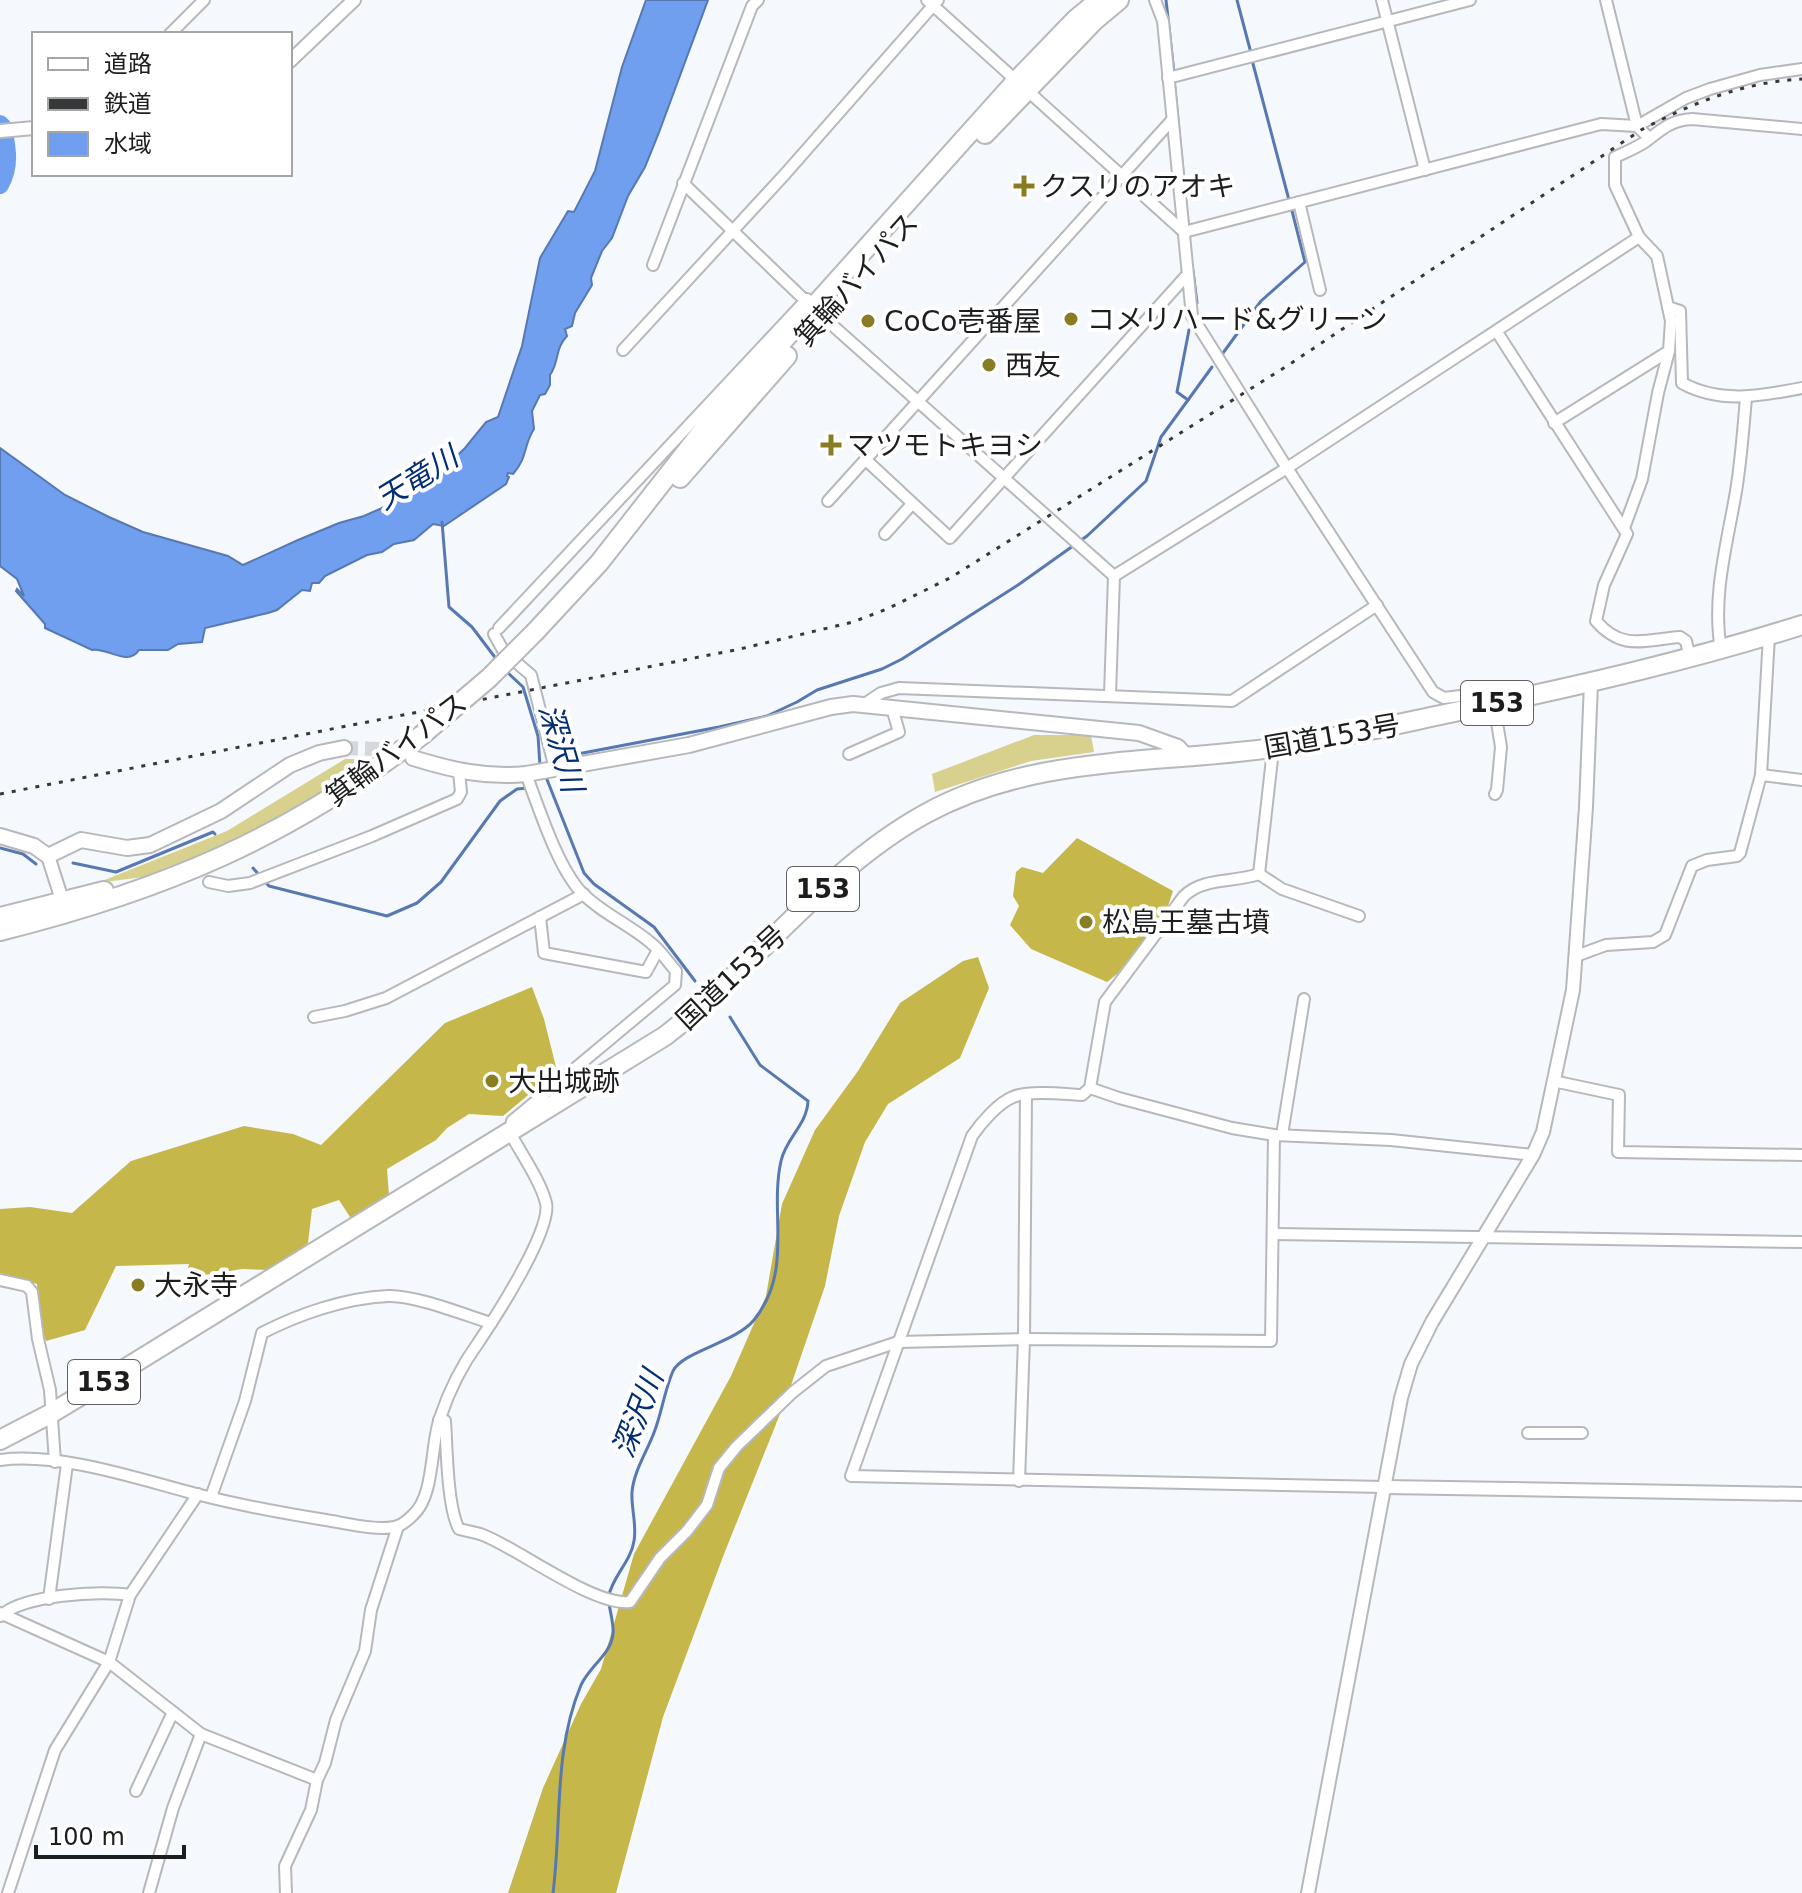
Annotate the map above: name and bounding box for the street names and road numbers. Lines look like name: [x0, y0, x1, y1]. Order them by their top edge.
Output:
street label: 箕輪バイパス: [788, 206, 925, 353]
road number: 153: [1461, 681, 1533, 725]
street label: 箕輪バイパス: [320, 686, 473, 813]
street label: 国道153号: [1262, 708, 1403, 765]
road number: 153: [787, 867, 859, 911]
street label: 国道153号: [670, 918, 793, 1036]
road number: 153: [68, 1360, 140, 1404]

